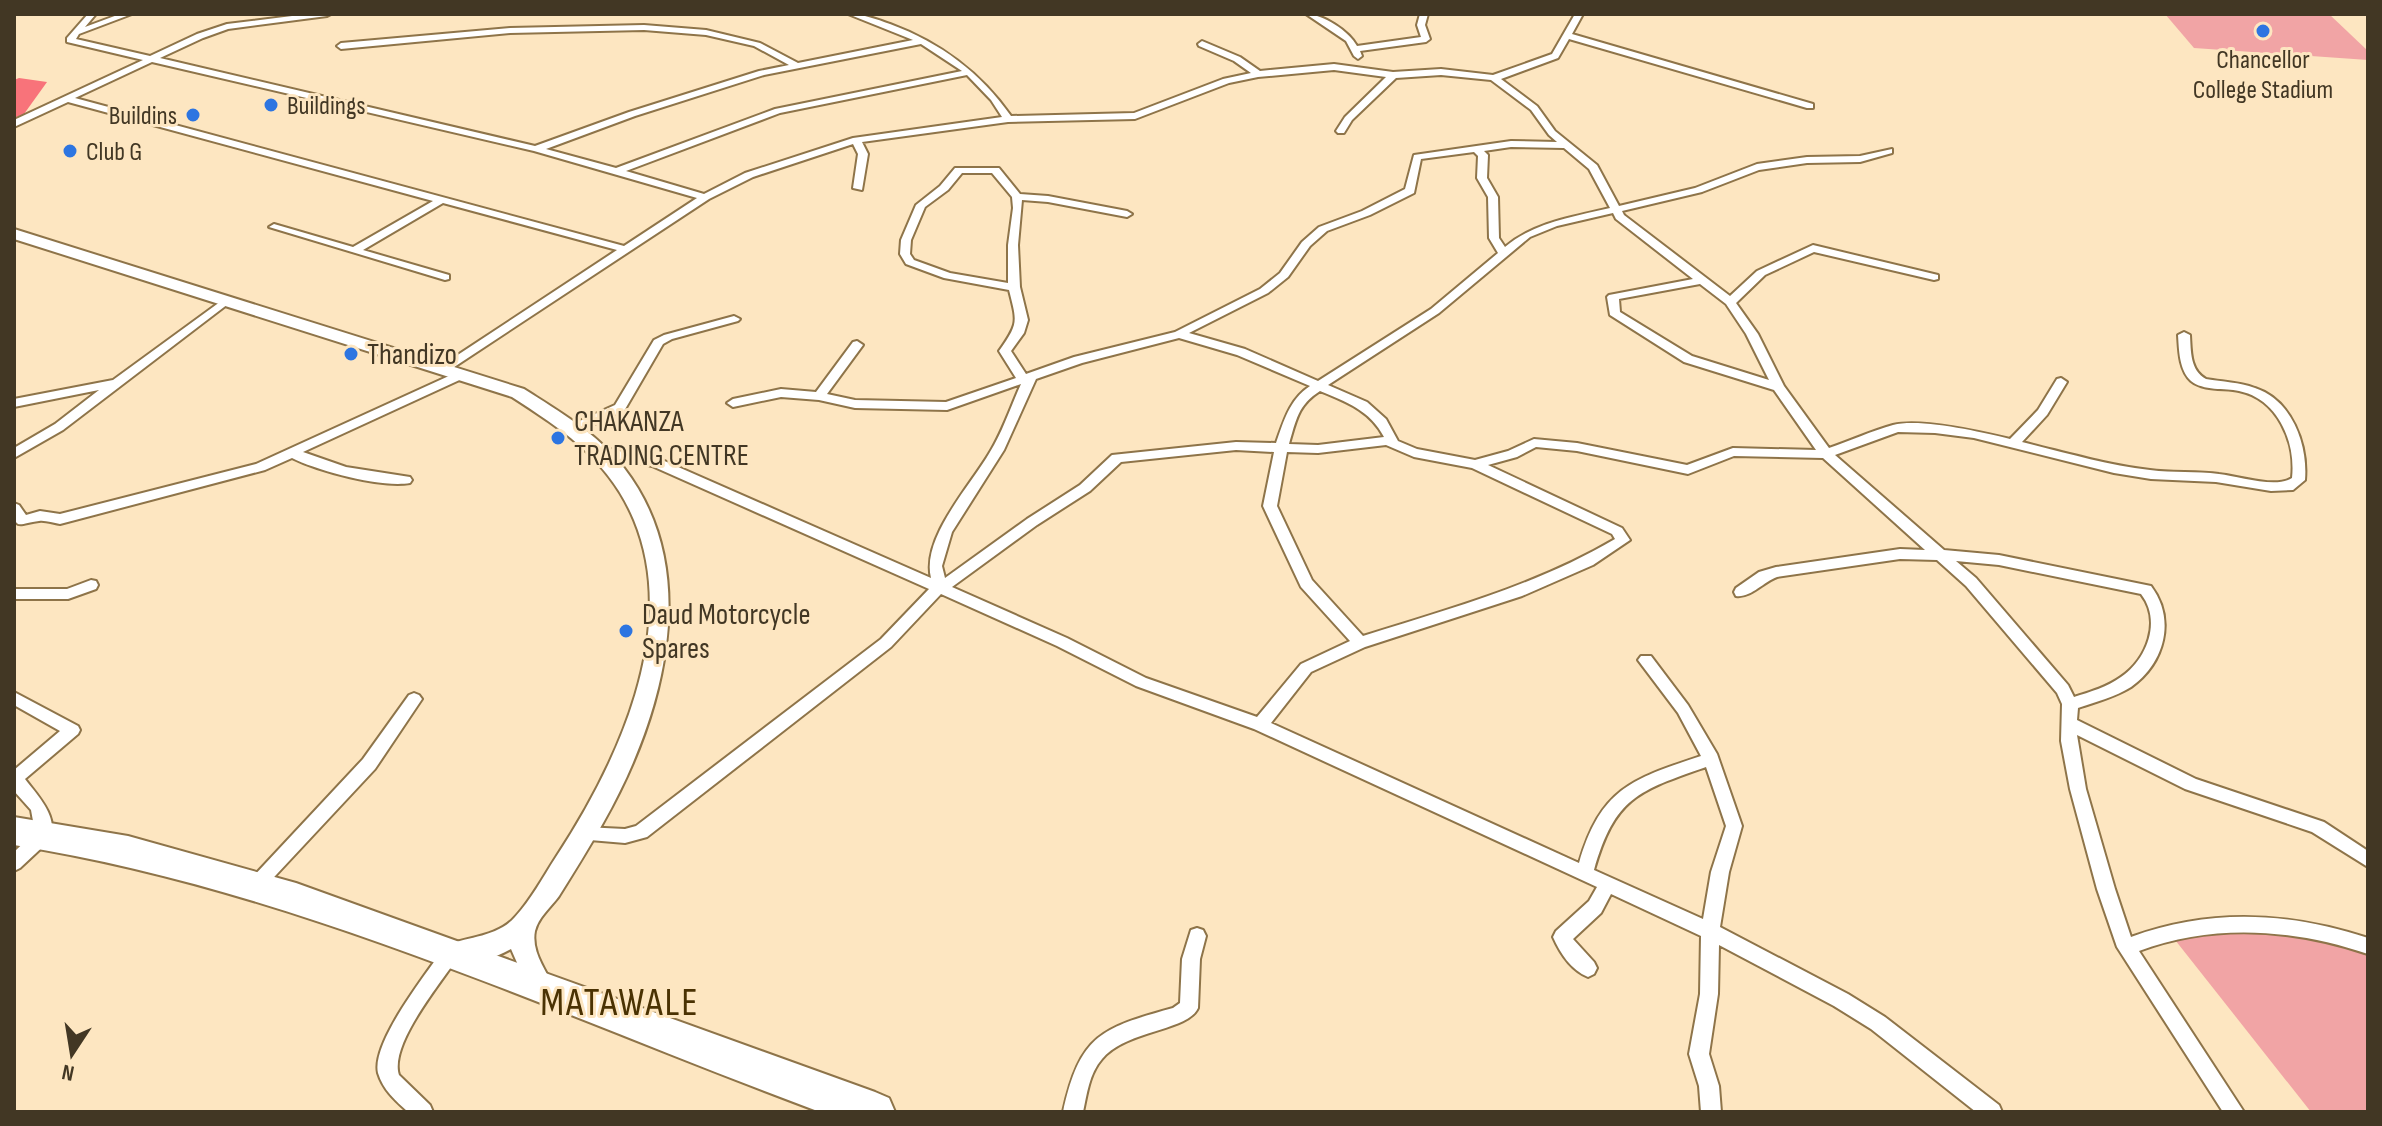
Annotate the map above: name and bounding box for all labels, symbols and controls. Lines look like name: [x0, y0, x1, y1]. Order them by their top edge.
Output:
marker: Chancellor College Stadium: [2254, 22, 2272, 40]
place label: Chancellor College Stadium: [2193, 45, 2333, 106]
place label: Buildings: [287, 91, 366, 122]
marker: Buildings: [262, 96, 280, 114]
place label: Buildins: [109, 101, 177, 132]
marker: Buildins: [184, 106, 202, 124]
place label: Club G: [86, 137, 142, 168]
marker: Club G: [61, 142, 79, 160]
place label: Thandizo: [367, 337, 457, 373]
marker: Thandizo: [342, 345, 360, 363]
place label: CHAKANZA TRADING CENTRE: [574, 404, 749, 474]
marker: CHAKANZA TRADING CENTRE: [549, 429, 567, 447]
place label: Daud Motorcycle Spares: [642, 597, 810, 667]
marker: Daud Motorcycle Spares: [617, 622, 635, 640]
district label: MATAWALE: [540, 979, 700, 1027]
north arrow: [32, 1014, 112, 1094]
text: N: [60, 1058, 77, 1087]

